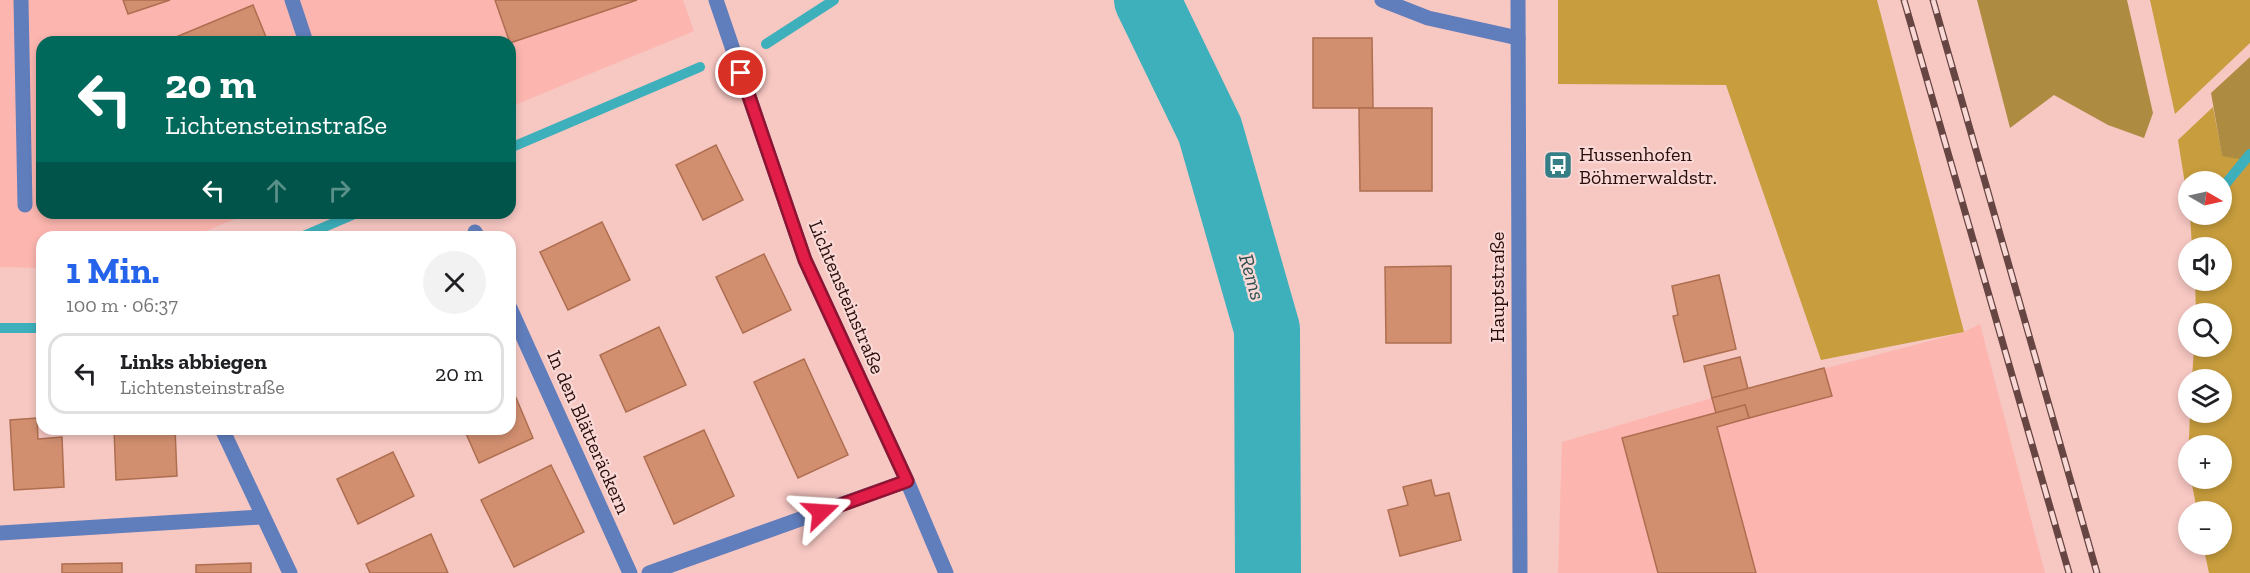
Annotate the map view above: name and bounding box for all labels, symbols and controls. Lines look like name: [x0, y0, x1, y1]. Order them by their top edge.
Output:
pin: [715, 47, 766, 98]
icon: arrive: [724, 56, 757, 89]
text: 20 m: [165, 58, 256, 109]
icon: left: [66, 60, 144, 138]
text: Lichtensteinstraße: [165, 109, 387, 141]
place label: Hussenhofen Böhmerwaldstr.: [1579, 142, 1717, 189]
bus stop icon: Hussenhofen Böhmerwaldstr.: [1542, 149, 1574, 181]
north arrow: [2178, 171, 2232, 225]
map controls: [2178, 171, 2232, 555]
icon: left: [197, 174, 230, 207]
icon: ahead: [260, 174, 293, 207]
icon: right: [323, 174, 356, 207]
street label: Lichtensteinstraße: [804, 217, 890, 377]
street label: Hauptstraße: [1485, 232, 1509, 342]
button: sound: [2178, 237, 2232, 291]
text: 1 Min.: [66, 249, 160, 292]
button: close: [423, 251, 486, 314]
water label: Rems: [1234, 251, 1271, 303]
text: 100 m · 06:37: [66, 293, 178, 317]
button: search: [2178, 303, 2232, 357]
street label: In den Blätteräckern: [542, 346, 636, 518]
text: Links abbiegen: [120, 348, 267, 375]
icon: left: [69, 357, 102, 390]
text: 20 m: [435, 360, 483, 387]
button: layers: [2178, 369, 2232, 423]
text: Lichtensteinstraße: [120, 375, 285, 399]
button: +: [2178, 435, 2232, 489]
position arrow: [789, 480, 853, 544]
button: −: [2178, 501, 2232, 555]

